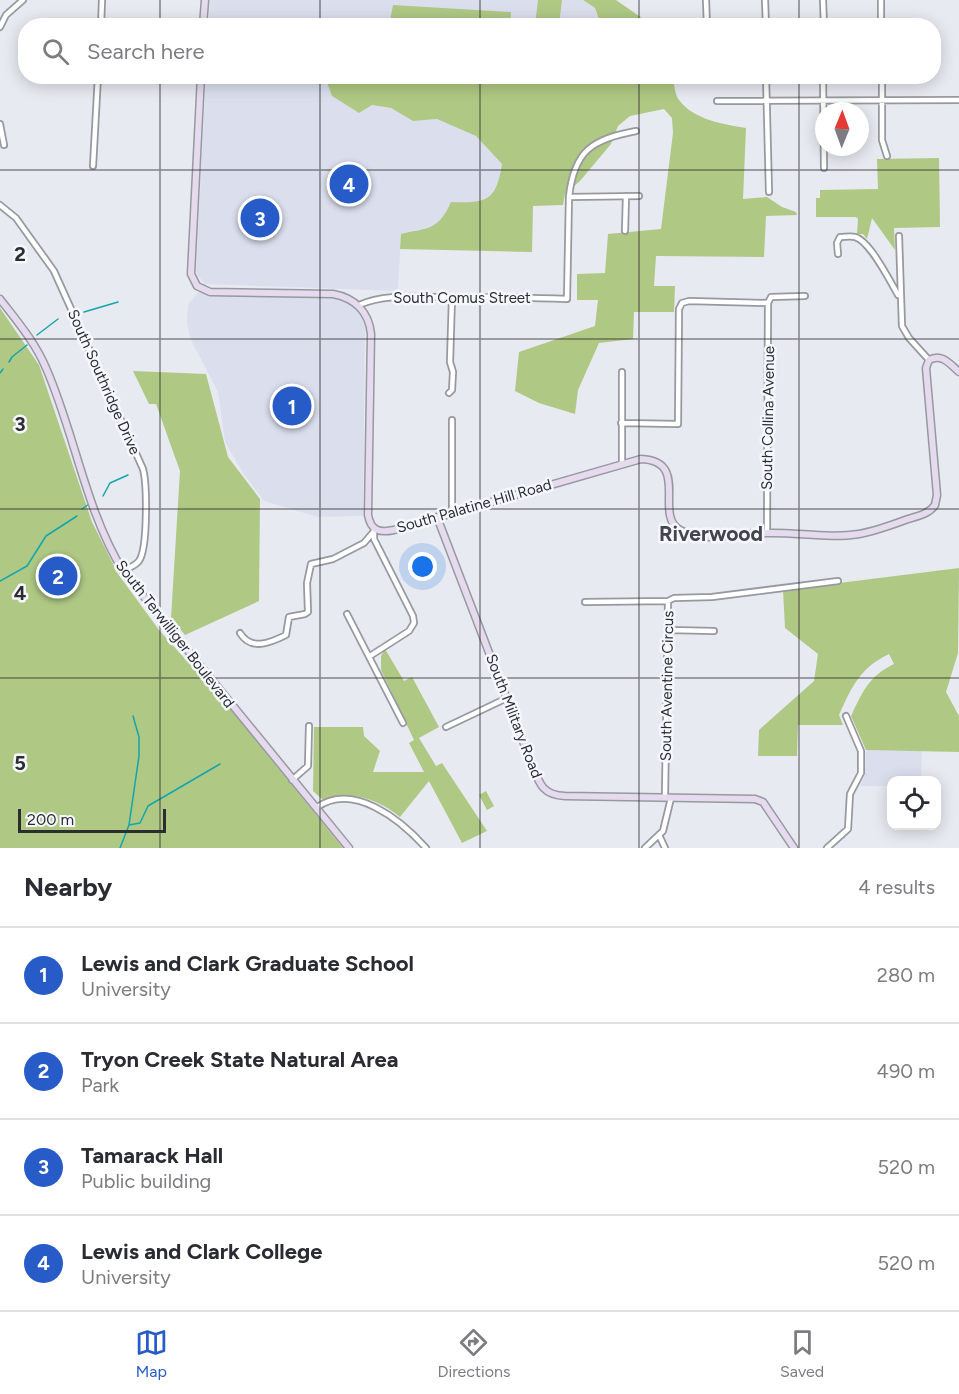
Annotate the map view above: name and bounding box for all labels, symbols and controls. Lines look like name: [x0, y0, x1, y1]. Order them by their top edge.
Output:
search box: [18, 18, 941, 84]
icon: search: [39, 35, 72, 68]
text: Search here: [87, 38, 205, 65]
north arrow: [815, 102, 869, 156]
pin: 4: [330, 162, 368, 207]
pin: 3: [240, 196, 280, 240]
text: 2: [14, 242, 26, 266]
street label: South Comus Street: [393, 289, 531, 307]
street label: South Southridge Drive: [64, 307, 144, 457]
street label: South Collina Avenue: [758, 346, 778, 490]
pin: 1: [272, 384, 312, 428]
text: 3: [14, 412, 26, 436]
street label: South Palatine Hill Road: [395, 475, 553, 537]
district label: Riverwood: [659, 521, 763, 546]
your location: [408, 552, 437, 581]
pin: 2: [38, 554, 78, 598]
street label: South Terwilliger Boulevard: [112, 557, 238, 711]
text: 4: [14, 581, 27, 605]
street label: South Aventine Circus: [657, 611, 677, 761]
street label: South Military Road: [482, 651, 546, 781]
text: 5: [14, 751, 26, 775]
map controls: [887, 776, 941, 830]
button: locate: [887, 776, 941, 830]
scale bar: [18, 806, 166, 834]
text: 200 m: [27, 810, 74, 829]
text: Nearby: [24, 871, 112, 903]
text: 4 results: [858, 875, 935, 899]
text: Lewis and Clark Graduate School: [81, 950, 414, 977]
text: 1: [39, 963, 48, 987]
text: 280 m: [877, 963, 935, 987]
text: University: [81, 977, 171, 1001]
text: Tryon Creek State Natural Area: [81, 1046, 398, 1073]
text: 2: [38, 1059, 49, 1083]
text: 490 m: [876, 1059, 935, 1083]
text: Park: [81, 1073, 119, 1097]
text: Tamarack Hall: [81, 1142, 223, 1169]
text: 3: [38, 1155, 49, 1179]
text: 520 m: [878, 1155, 935, 1179]
text: Public building: [81, 1169, 211, 1193]
text: Lewis and Clark College: [81, 1238, 322, 1265]
text: 4: [37, 1251, 50, 1275]
text: 520 m: [878, 1251, 935, 1275]
text: University: [81, 1265, 171, 1289]
tab: Map: [135, 1326, 168, 1381]
tab: Directions: [437, 1326, 510, 1381]
tab: Saved: [780, 1326, 824, 1381]

